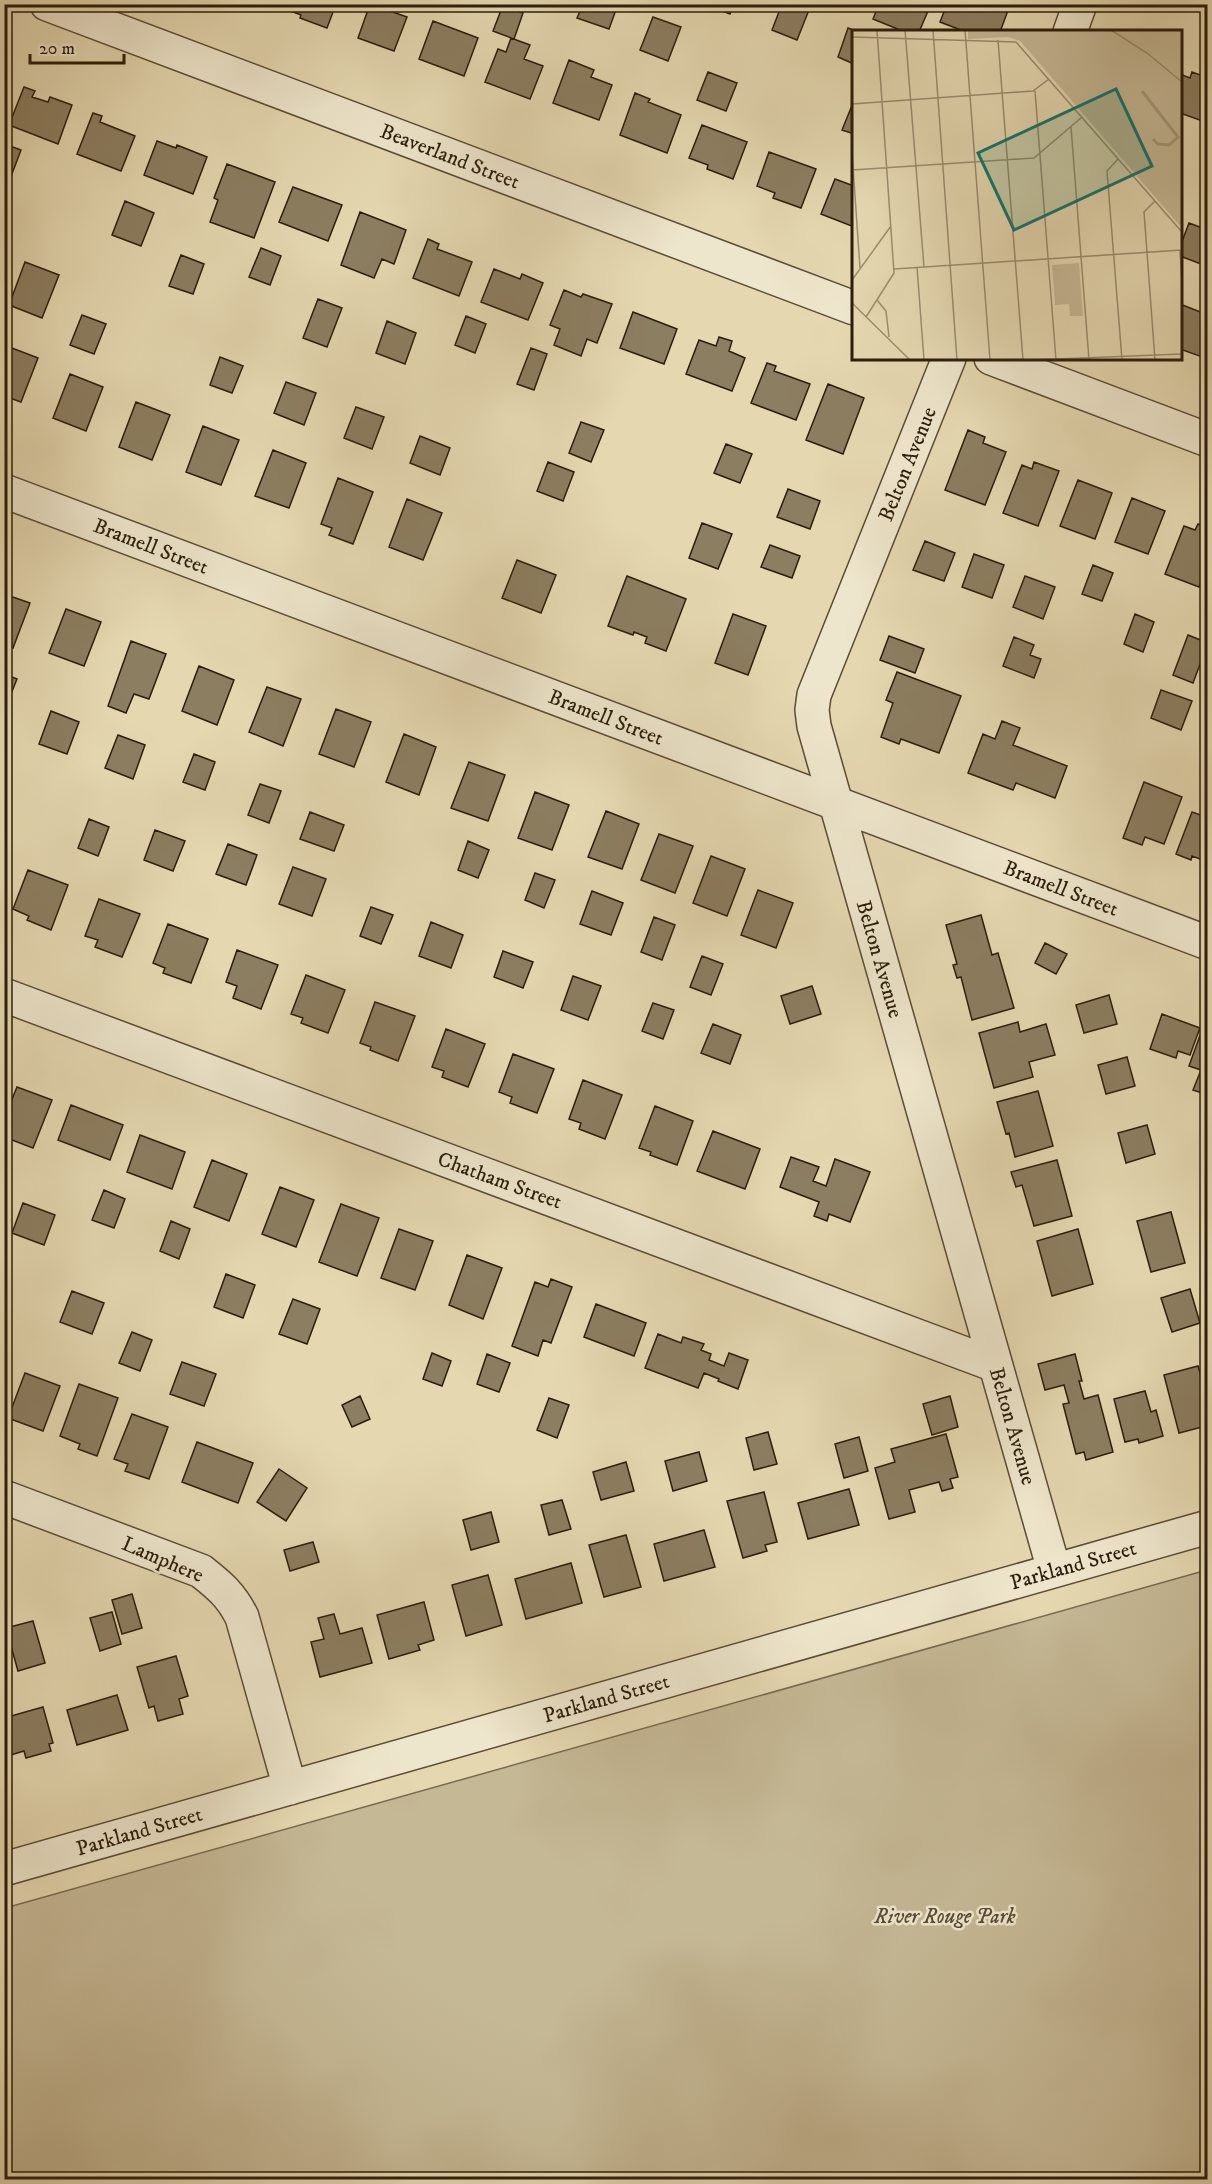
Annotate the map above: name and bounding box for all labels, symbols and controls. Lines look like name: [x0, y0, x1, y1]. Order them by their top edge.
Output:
scale bar: [30, 27, 124, 65]
inset map: [852, 30, 1182, 360]
text: 20 m: [39, 38, 75, 60]
street label: Beaverland Street: [376, 118, 523, 196]
street label: Belton Avenue: [873, 403, 943, 525]
street label: Bramell Street: [89, 513, 212, 581]
street label: Bramell Street: [544, 684, 667, 752]
street label: Bramell Street: [999, 855, 1122, 923]
street label: Belton Avenue: [850, 897, 908, 1021]
street label: Chatham Street: [434, 1146, 566, 1216]
street label: Belton Avenue: [983, 1364, 1041, 1488]
street label: Lamphere: [118, 1531, 208, 1589]
street label: Parkland Street: [1007, 1535, 1140, 1596]
street label: Parkland Street: [540, 1668, 673, 1729]
street label: Parkland Street: [73, 1801, 206, 1862]
park label: River Rouge Park: [873, 1904, 1016, 1930]

